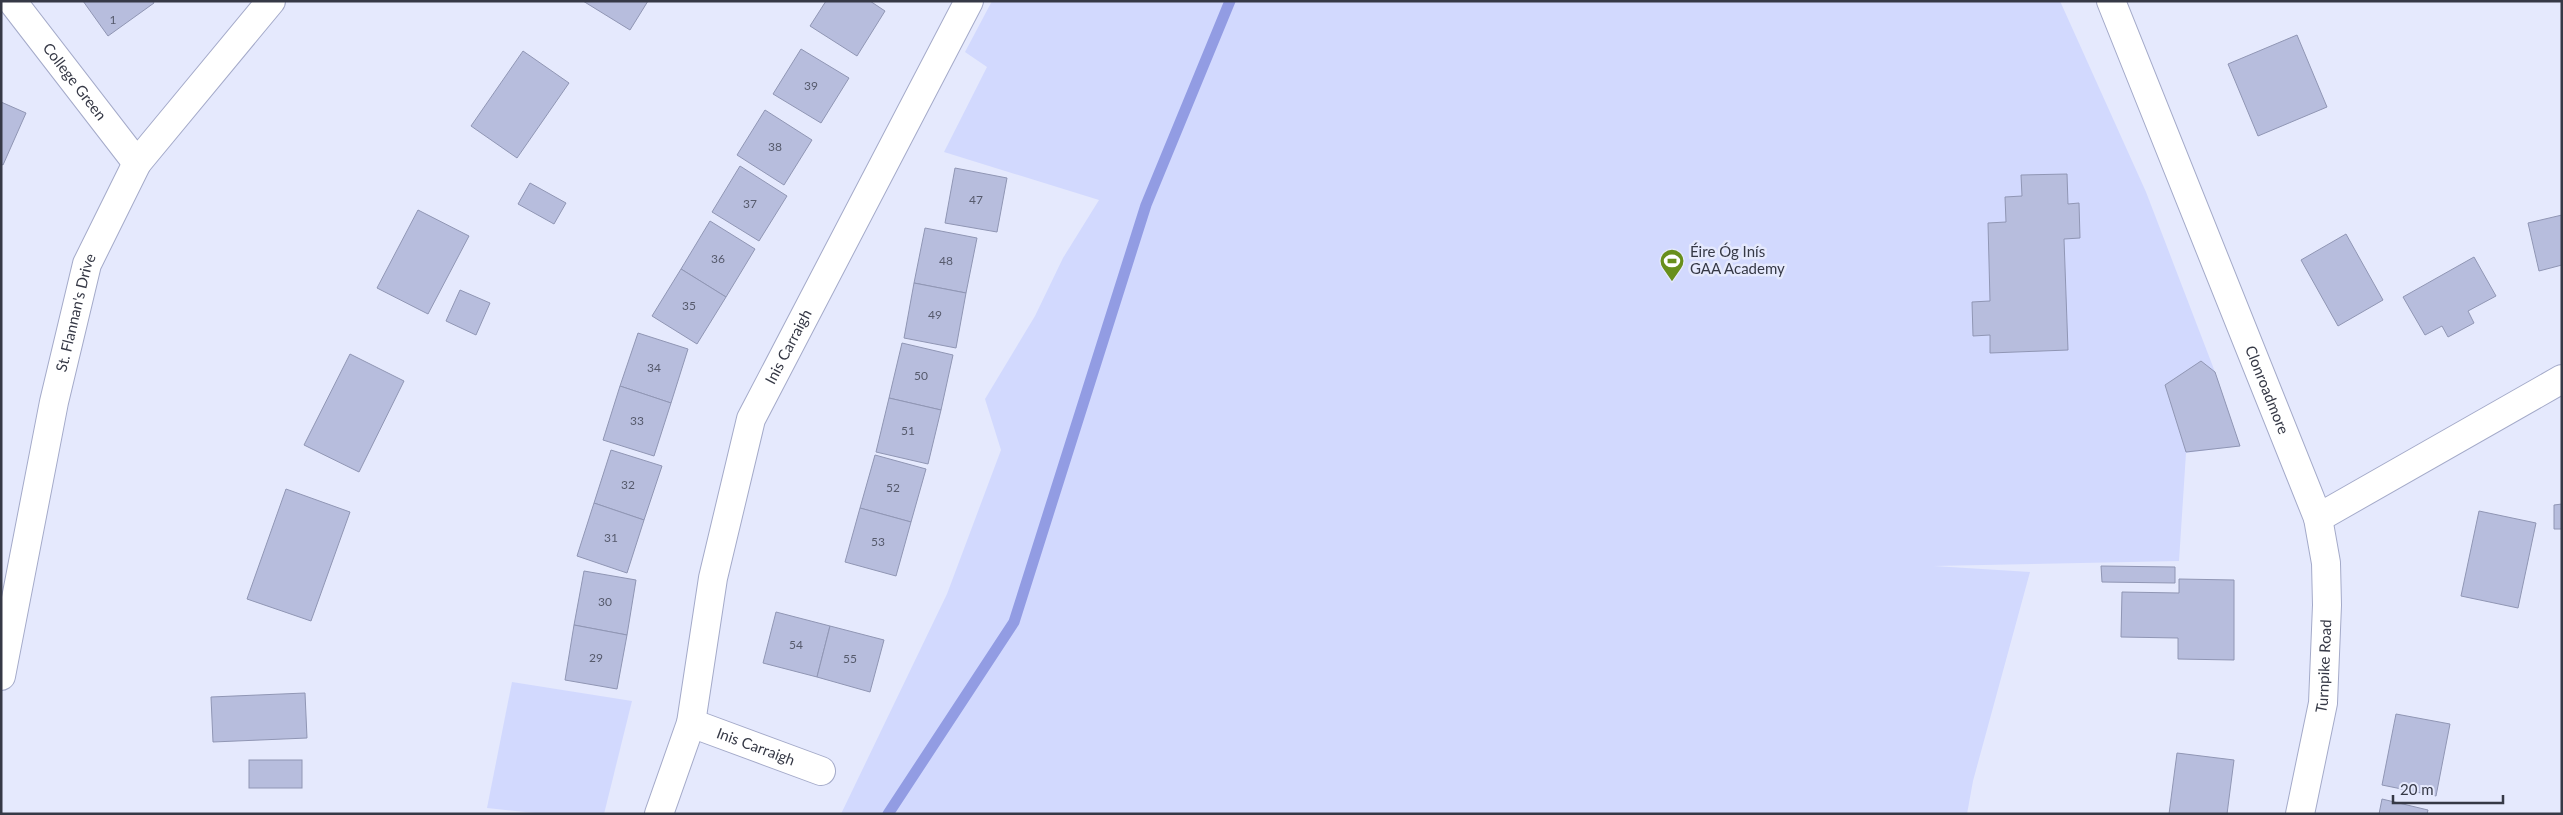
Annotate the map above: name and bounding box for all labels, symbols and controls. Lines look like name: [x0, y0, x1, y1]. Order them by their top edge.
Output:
house number: 1: [110, 12, 117, 27]
street label: College Green: [40, 39, 111, 123]
house number: 39: [804, 78, 818, 93]
house number: 38: [768, 139, 782, 154]
house number: 47: [969, 192, 983, 207]
house number: 37: [743, 196, 757, 211]
place label: Éire Óg Inís GAA Academy: [1690, 242, 1785, 277]
sports icon: Éire Óg Inís GAA Academy: [1659, 248, 1685, 282]
street label: St. Flannan's Drive: [52, 250, 99, 374]
house number: 36: [711, 251, 725, 266]
house number: 48: [939, 253, 953, 268]
house number: 35: [682, 298, 696, 313]
street label: Inis Carraigh: [761, 306, 815, 387]
house number: 49: [928, 307, 942, 322]
street label: Clonroadmore: [2242, 343, 2294, 437]
house number: 34: [647, 360, 661, 375]
house number: 50: [914, 368, 928, 383]
house number: 33: [630, 413, 644, 428]
house number: 51: [901, 423, 915, 438]
house number: 32: [621, 477, 635, 492]
house number: 52: [886, 480, 900, 495]
house number: 31: [604, 530, 618, 545]
house number: 53: [871, 534, 885, 549]
house number: 30: [598, 594, 612, 609]
street label: Turnpike Road: [2311, 619, 2334, 715]
house number: 54: [789, 637, 803, 652]
house number: 29: [589, 650, 603, 665]
house number: 55: [843, 651, 857, 666]
street label: Inis Carraigh: [714, 723, 798, 769]
scale bar: [2393, 772, 2503, 804]
text: 20 m: [2400, 780, 2434, 798]

